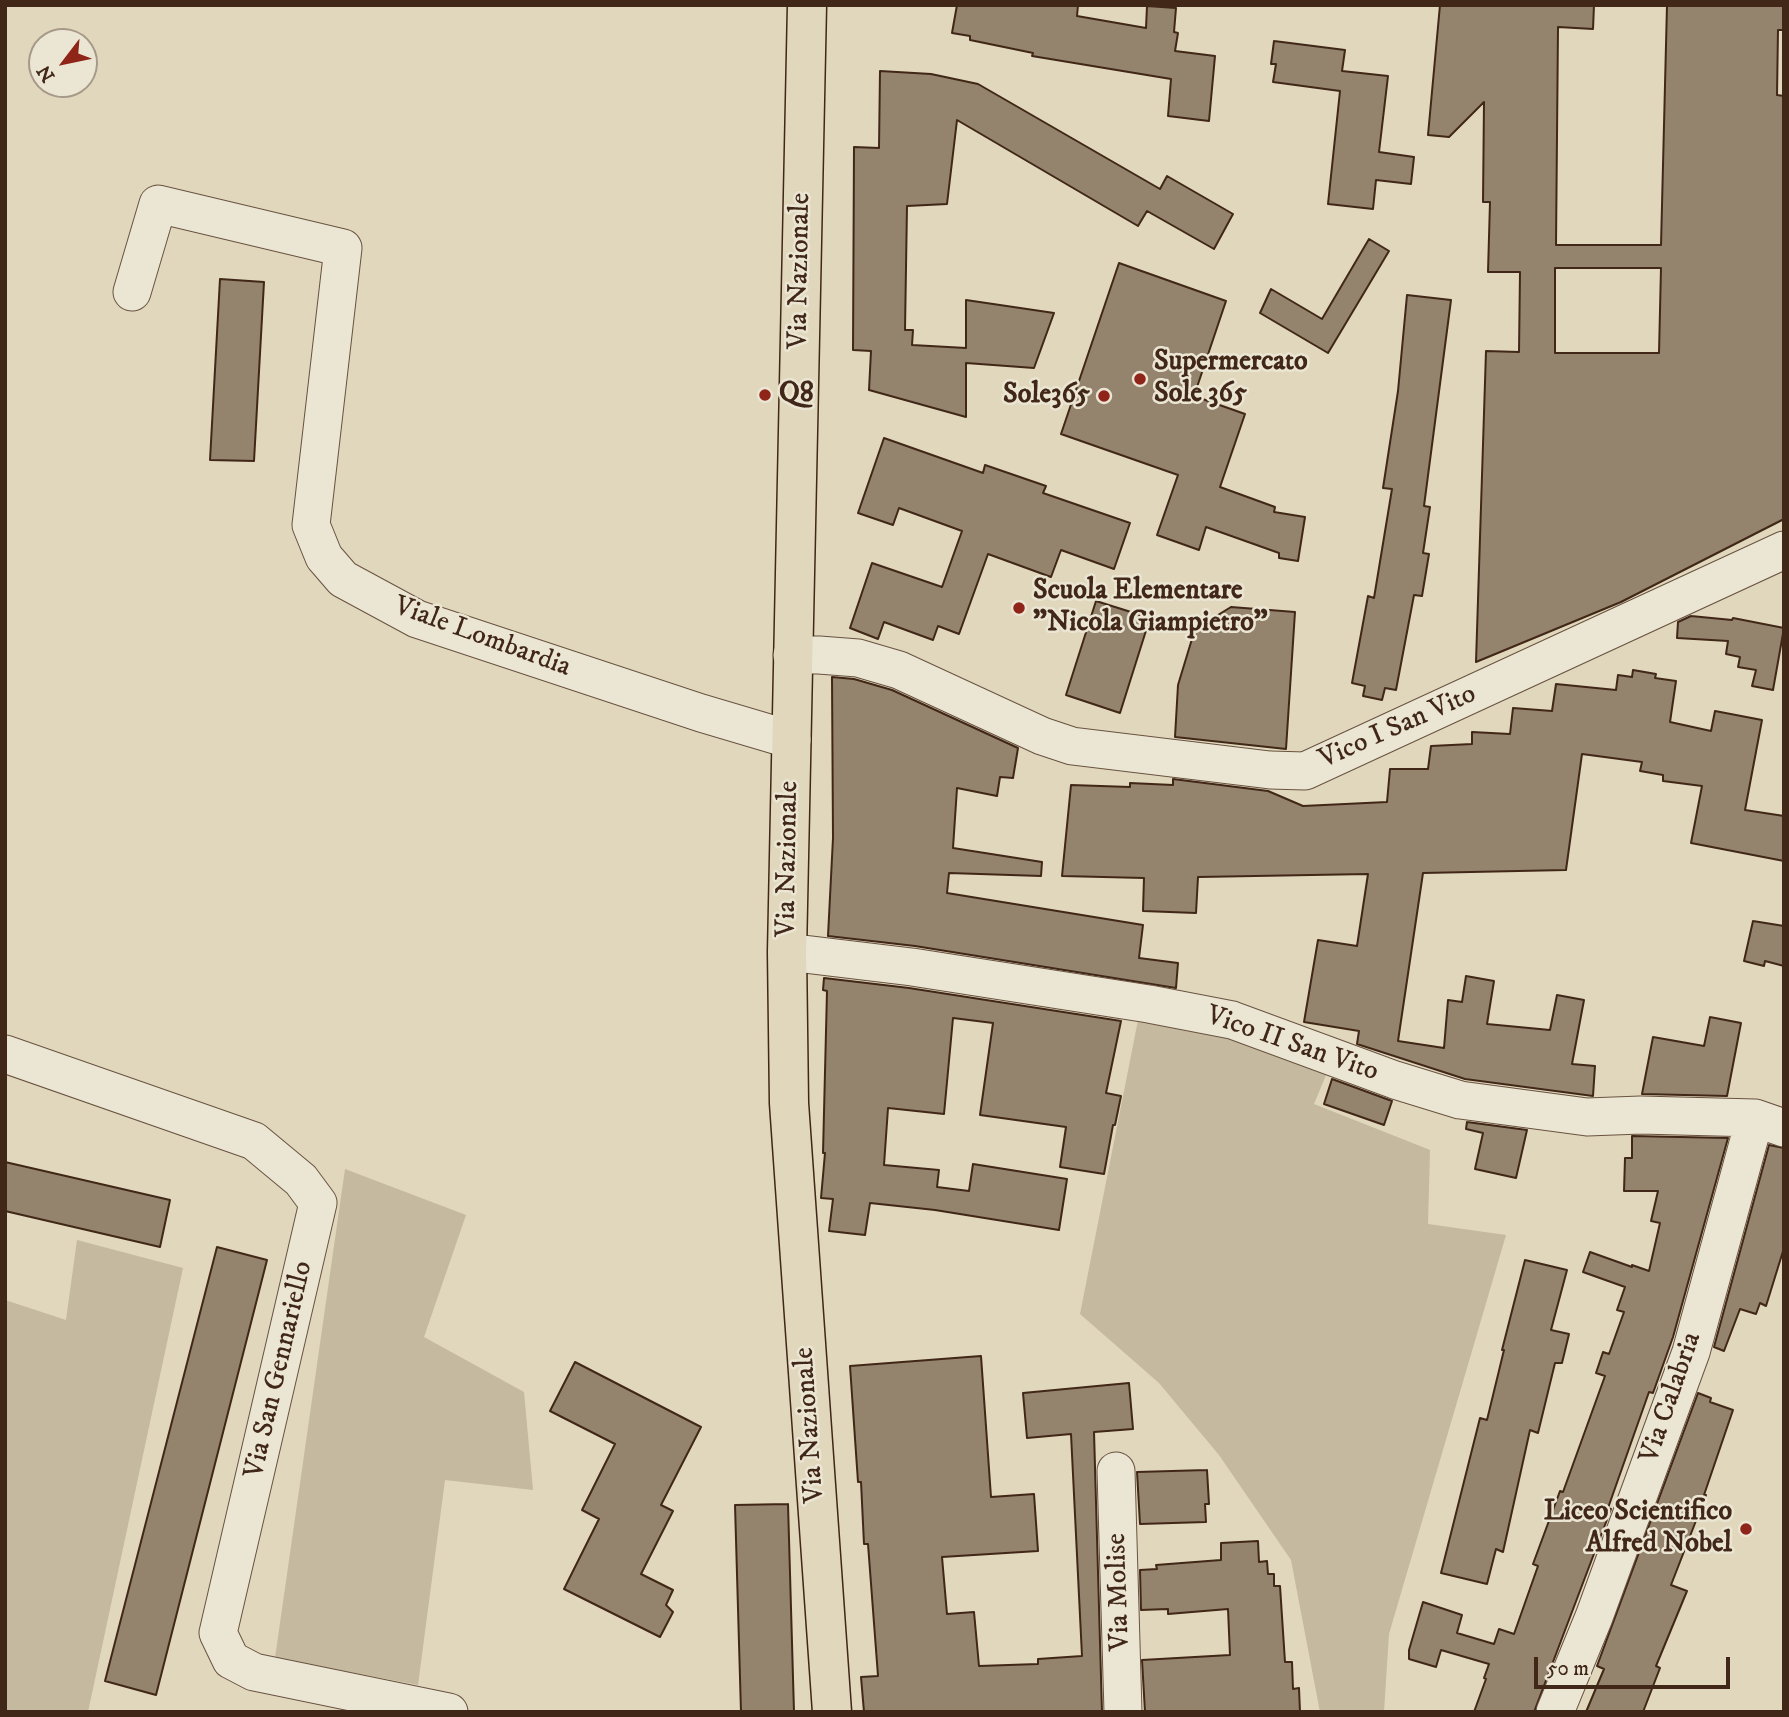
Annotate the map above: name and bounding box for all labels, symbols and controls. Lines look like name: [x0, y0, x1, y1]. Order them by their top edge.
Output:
north arrow: [28, 28, 98, 98]
text: N: [33, 61, 60, 86]
street label: Via Nazionale: [783, 193, 819, 349]
place label: Supermercato Sole 365: [1154, 346, 1308, 412]
marker: Supermercato Sole 365: [1132, 371, 1148, 387]
place label: Q8: [779, 378, 814, 412]
place label: Sole365: [1003, 379, 1090, 413]
marker: Q8: [757, 387, 773, 403]
marker: Sole365: [1096, 388, 1112, 404]
place label: Scuola Elementare "Nicola Giampietro": [1033, 575, 1268, 641]
street label: Viale Lombardia: [389, 590, 575, 686]
marker: Scuola Elementare "Nicola Giampietro": [1011, 600, 1027, 616]
street label: Vico I San Vito: [1314, 678, 1482, 778]
street label: Via Nazionale: [771, 781, 807, 937]
street label: Vico II San Vito: [1201, 1000, 1383, 1090]
street label: Via San Gennariello: [239, 1258, 321, 1482]
street label: Via Calabria: [1634, 1328, 1710, 1468]
street label: Via Nazionale: [789, 1346, 833, 1504]
place label: Liceo Scientifico Alfred Nobel: [1544, 1496, 1732, 1562]
marker: Liceo Scientifico Alfred Nobel: [1738, 1521, 1754, 1537]
street label: Via Molise: [1101, 1533, 1139, 1651]
scale bar: [1537, 1644, 1733, 1688]
text: 50 m: [1547, 1656, 1589, 1682]

